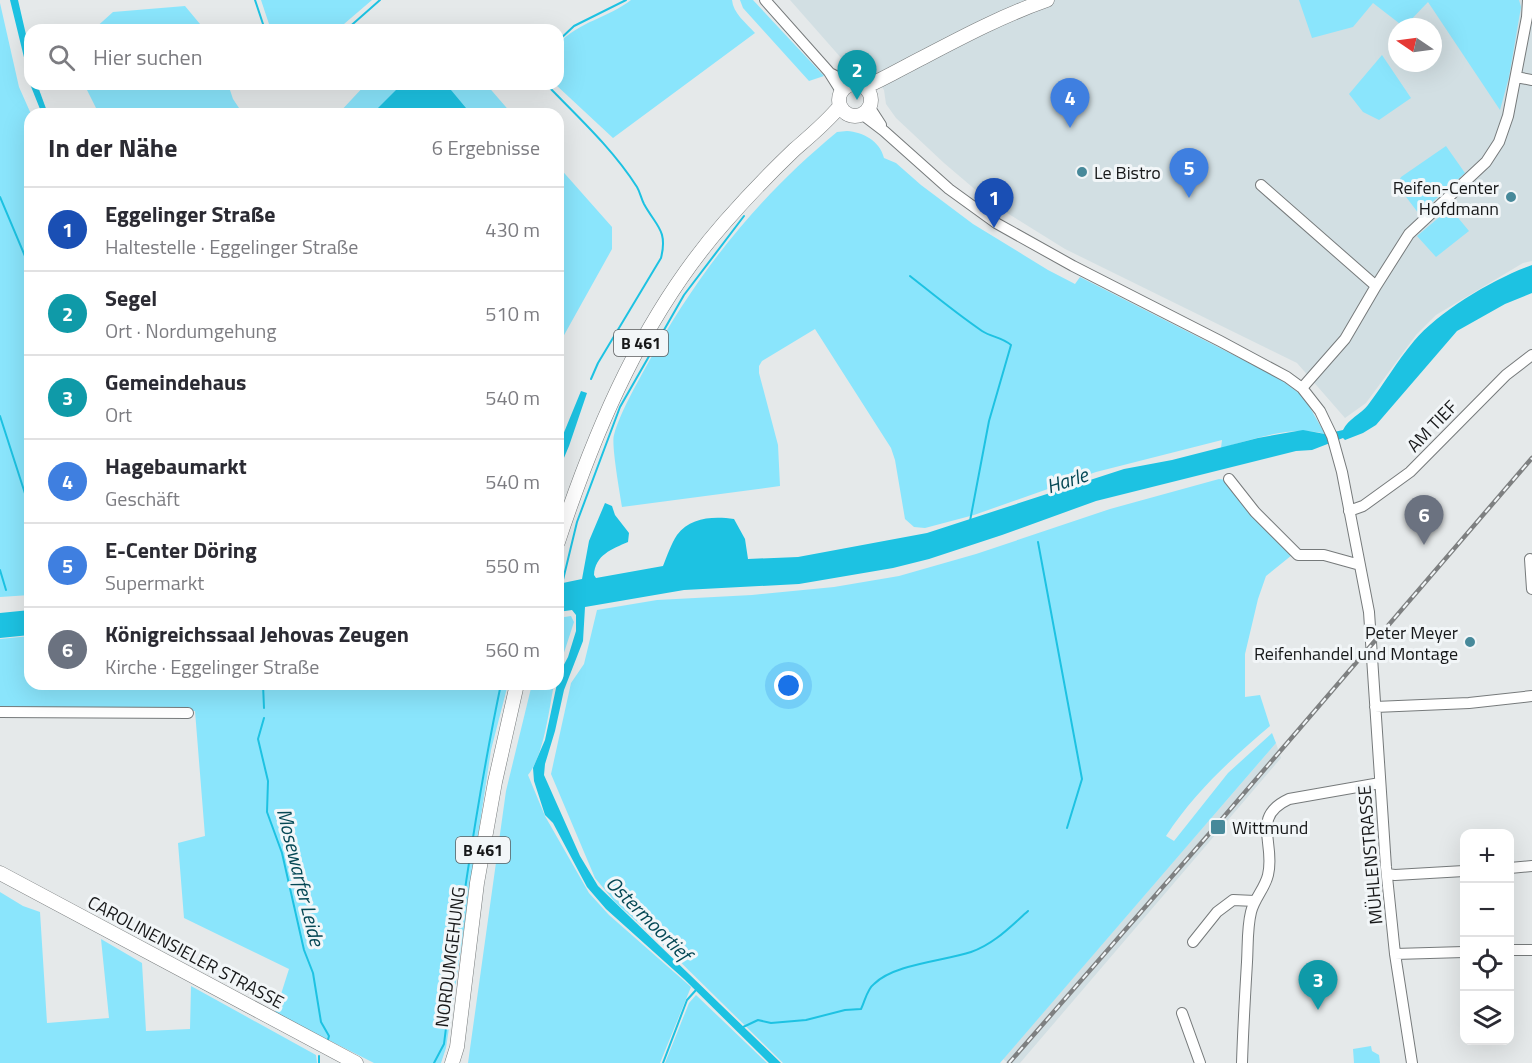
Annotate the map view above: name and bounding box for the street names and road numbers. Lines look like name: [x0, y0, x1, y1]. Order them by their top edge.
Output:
road number: B 461: [614, 330, 668, 356]
street label: AM TIEF: [1400, 394, 1464, 458]
street label: MÜHLENSTRASSE: [1350, 784, 1390, 926]
road number: B 461: [456, 837, 510, 863]
street label: NORDUMGEHUNG: [428, 885, 472, 1029]
street label: CAROLINENSIELER STRASSE: [83, 889, 289, 1015]

